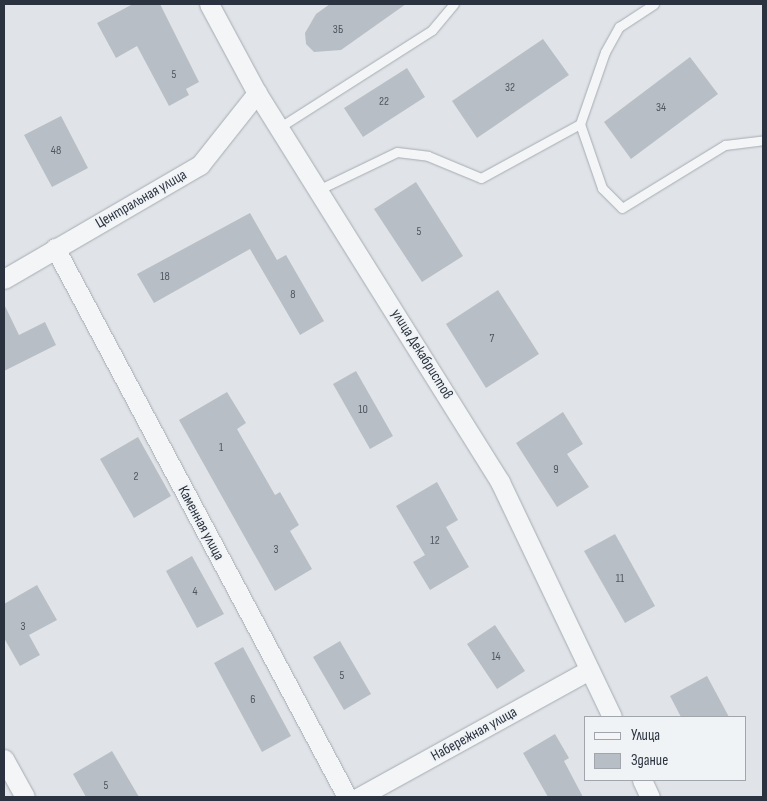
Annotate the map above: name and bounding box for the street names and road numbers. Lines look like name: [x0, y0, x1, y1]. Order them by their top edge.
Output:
street label: Центральная улица: [92, 166, 190, 232]
street label: улица Декабристов: [387, 306, 457, 402]
street label: Каменная улица: [174, 483, 228, 563]
street label: Набережная улица: [428, 703, 520, 765]

